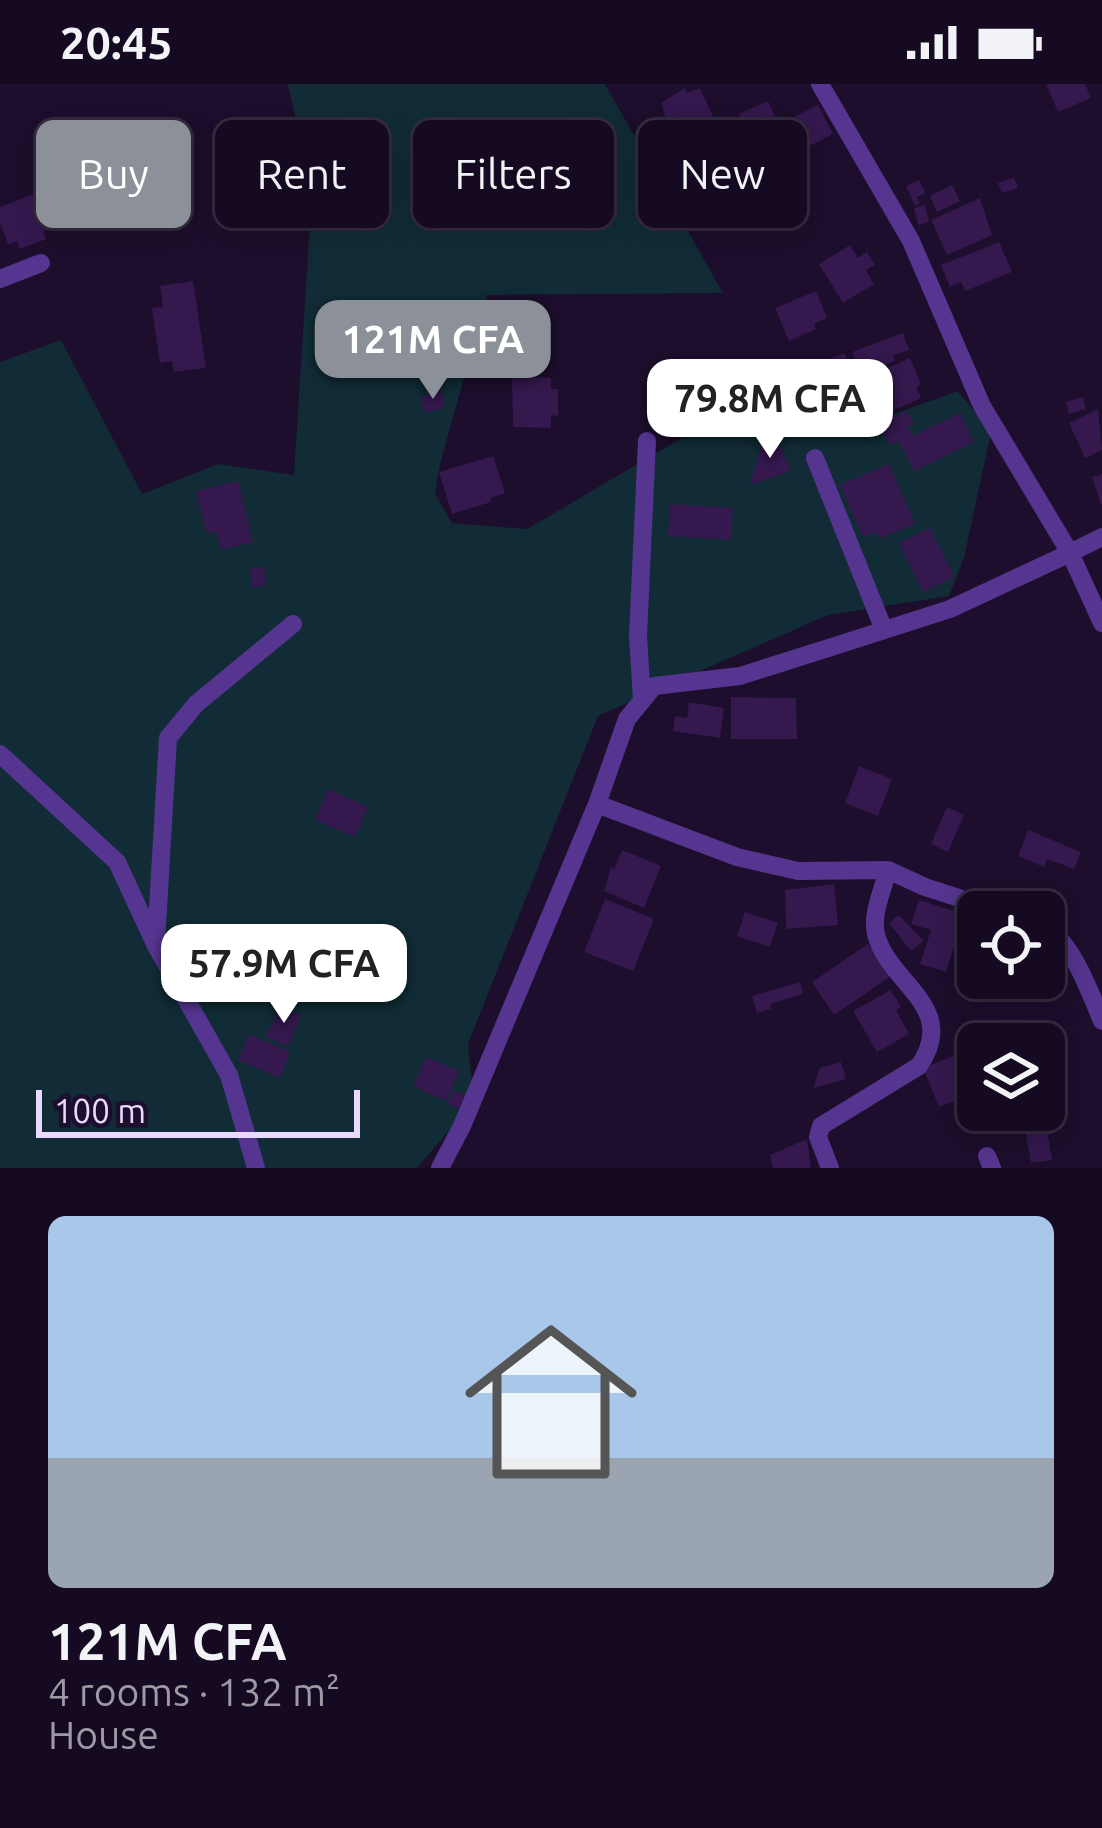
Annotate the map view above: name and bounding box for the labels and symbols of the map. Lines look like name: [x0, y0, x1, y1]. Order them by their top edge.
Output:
pin: 121M CFA: [309, 300, 557, 402]
pin: 79.8M CFA: [633, 359, 907, 461]
pin: 57.9M CFA: [147, 924, 421, 1026]
scale bar: [36, 1084, 360, 1137]

